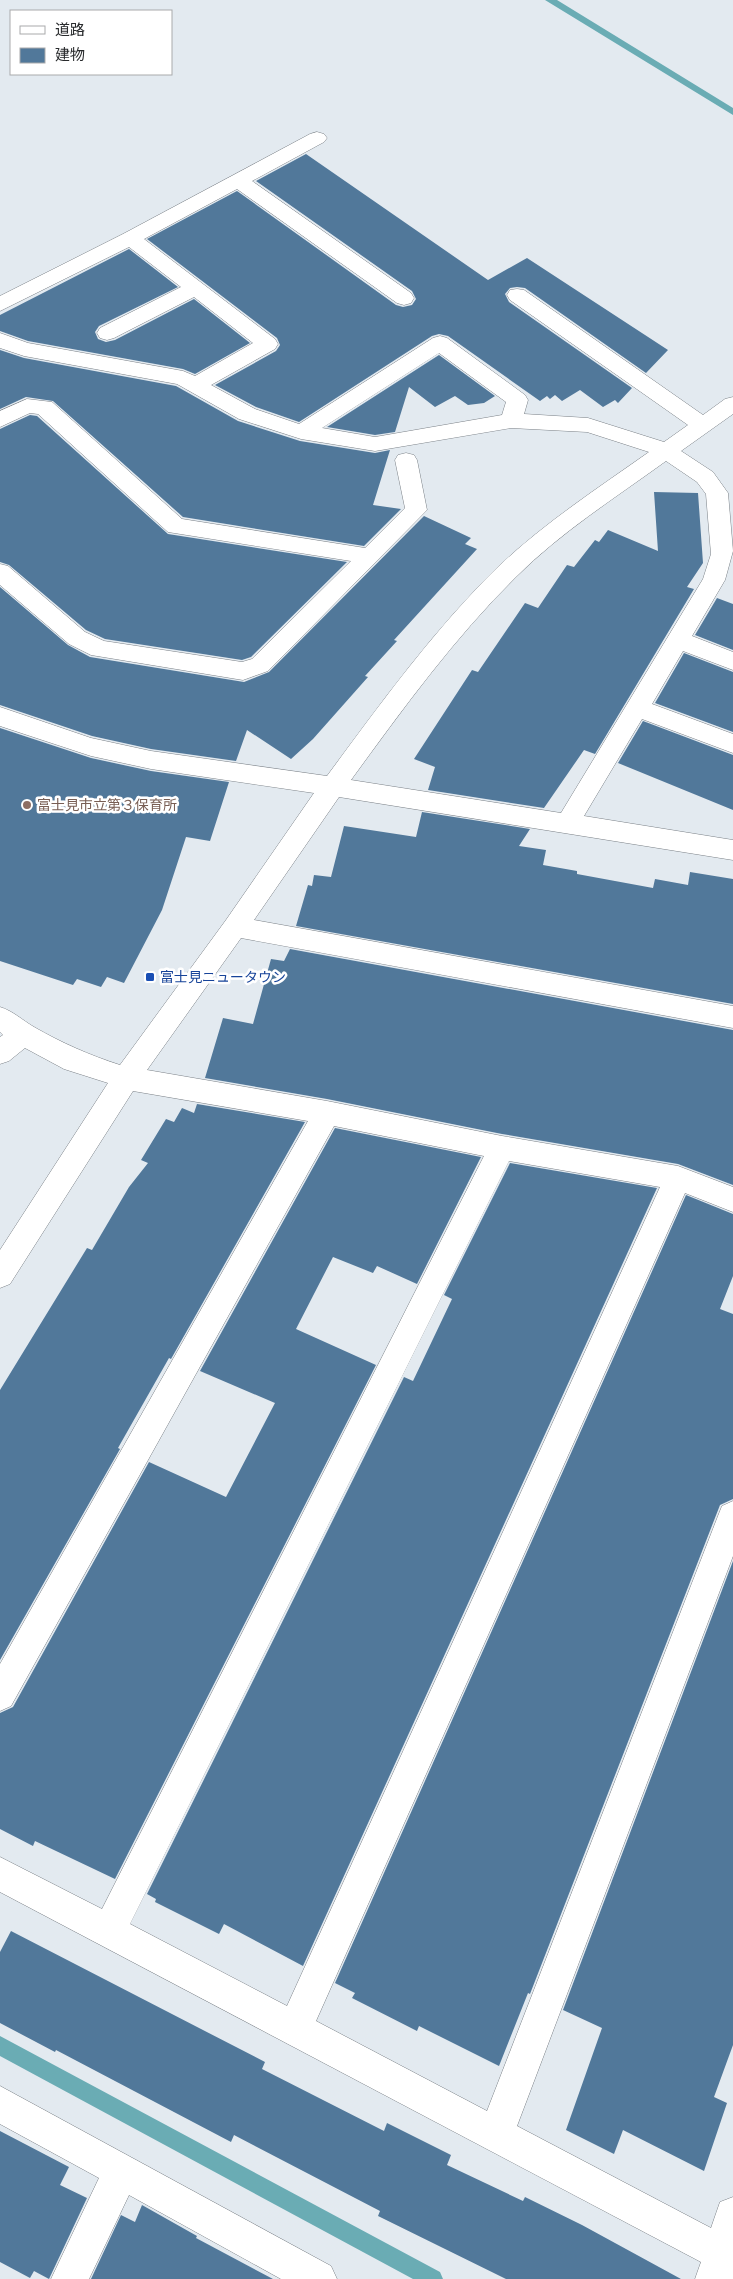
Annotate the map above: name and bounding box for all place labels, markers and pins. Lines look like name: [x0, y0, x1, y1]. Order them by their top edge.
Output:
place label: 富士見市立第３保育所: [37, 796, 177, 814]
marker: 富士見市立第３保育所: [21, 799, 33, 811]
place label: 富士見ニュータウン: [160, 968, 286, 986]
marker: 富士見ニュータウン: [144, 971, 156, 983]

